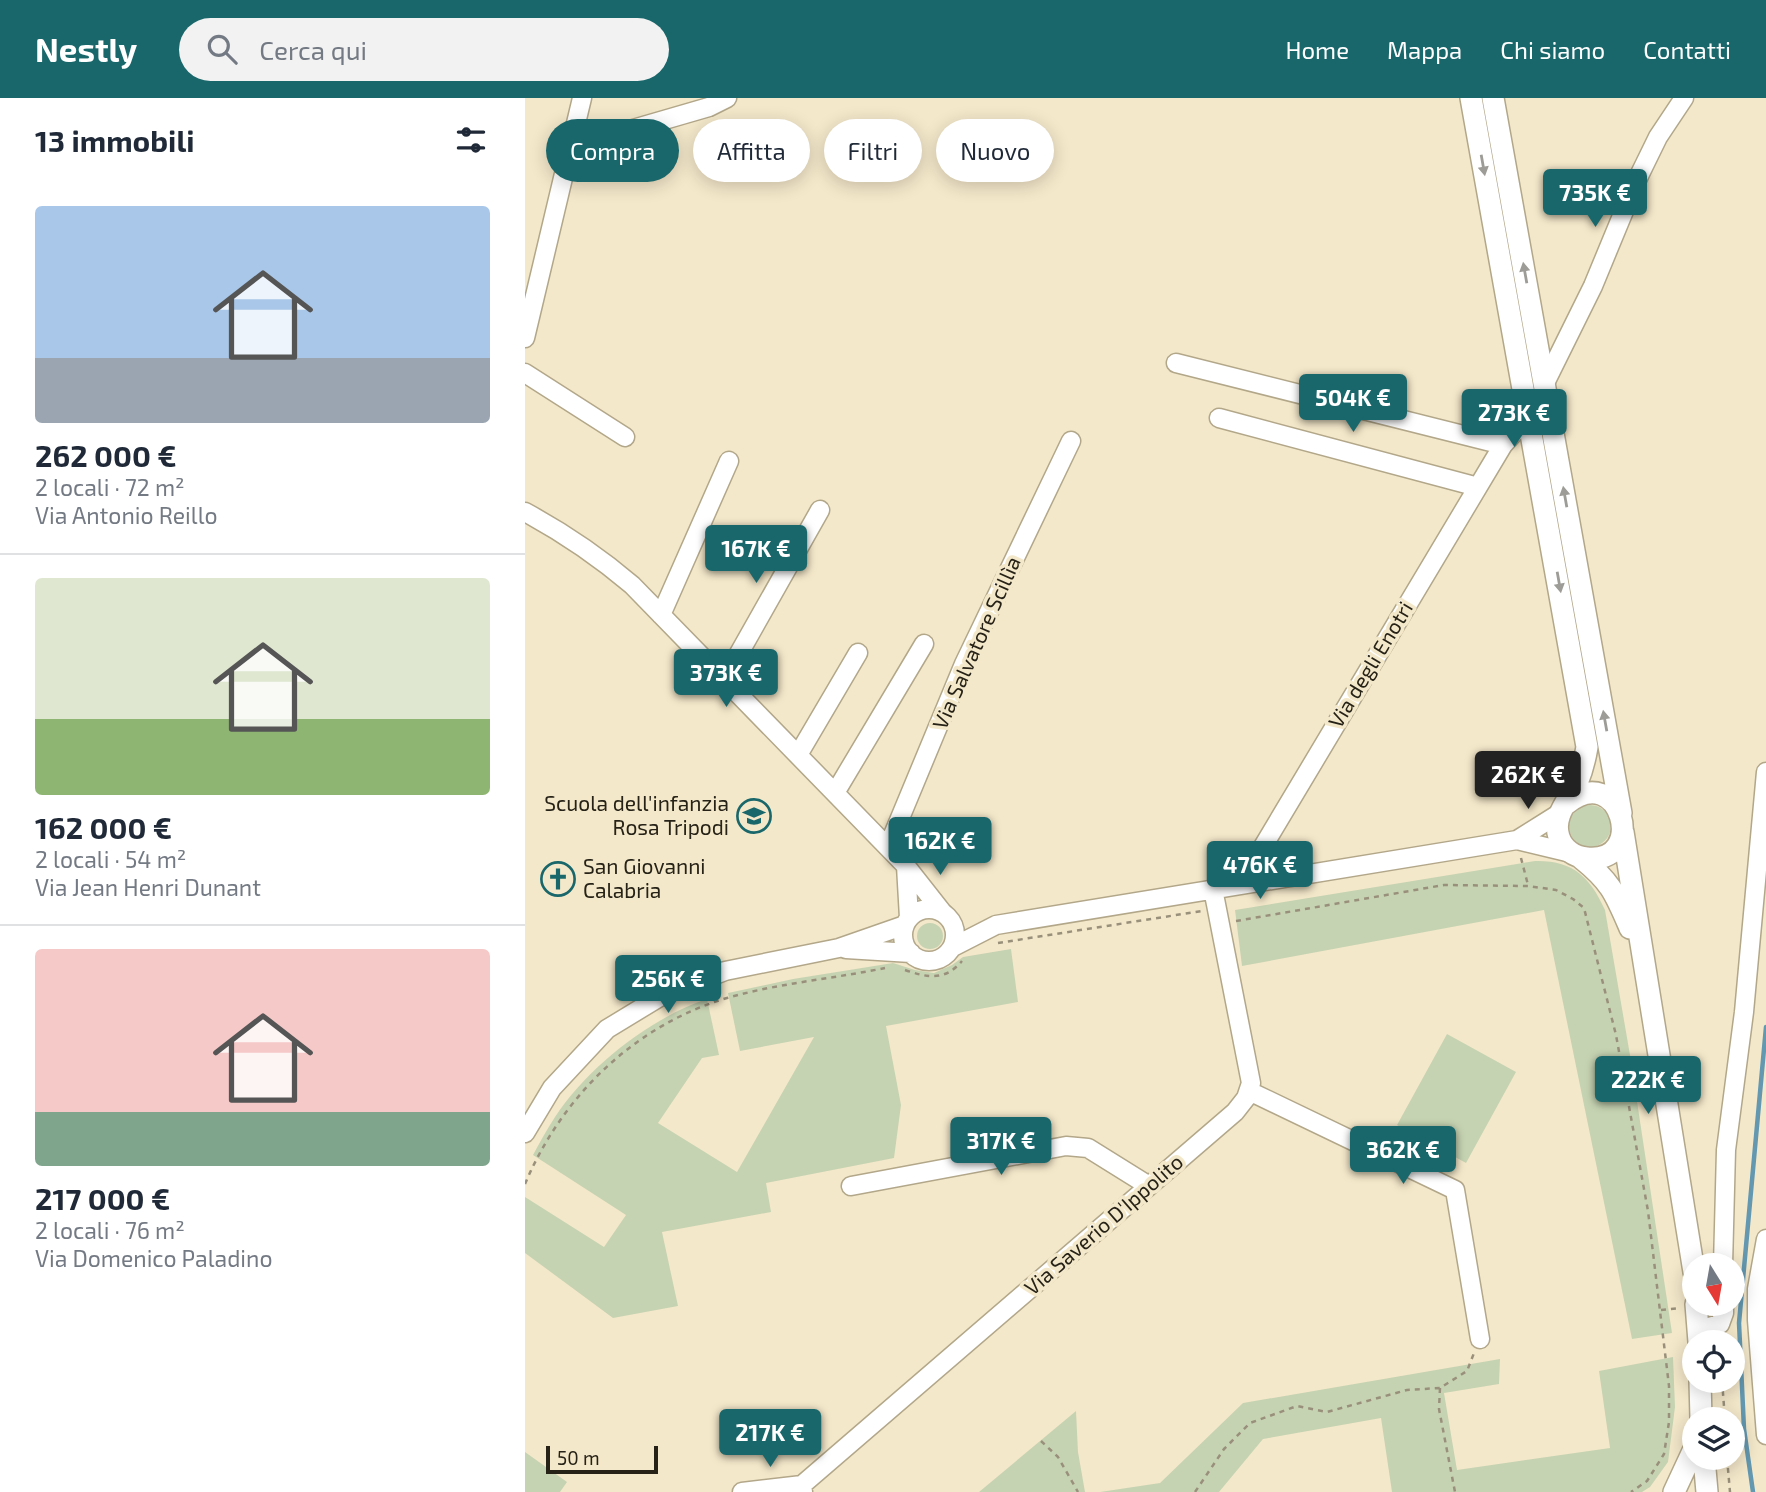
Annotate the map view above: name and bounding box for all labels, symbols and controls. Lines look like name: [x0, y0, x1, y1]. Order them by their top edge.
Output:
search box: [179, 18, 669, 81]
text: Nestly: [35, 29, 137, 69]
icon: search: [203, 30, 241, 68]
text: Cerca qui: [259, 34, 367, 65]
text: Home: [1285, 35, 1349, 64]
text: Mappa: [1387, 35, 1462, 64]
text: Chi siamo: [1500, 35, 1605, 64]
text: Contatti: [1643, 35, 1731, 64]
chip: Compra: [546, 119, 679, 182]
chip: Affitta: [693, 119, 810, 182]
chip: Filtri: [824, 119, 922, 182]
chip: Nuovo: [936, 119, 1054, 182]
icon: filters: [452, 121, 490, 159]
text: 13 immobili: [35, 122, 195, 158]
one-way arrow: [1478, 154, 1489, 176]
pin: 735K €: [1538, 170, 1652, 229]
text: 735K €: [1559, 178, 1631, 206]
icon: home: [200, 252, 326, 378]
one-way arrow: [1519, 262, 1530, 284]
pin: 504K €: [1296, 374, 1410, 434]
text: 504K €: [1315, 383, 1391, 411]
pin: 273K €: [1457, 390, 1571, 449]
text: 273K €: [1478, 398, 1550, 426]
text: 262 000 €: [35, 437, 177, 473]
text: 2 locali · 72 m²: [35, 473, 185, 501]
one-way arrow: [1560, 486, 1571, 508]
text: Via Antonio Reillo: [35, 501, 218, 529]
pin: 167K €: [699, 526, 813, 585]
text: 167K €: [721, 534, 791, 562]
street label: Via Salvatore Scillìa: [926, 552, 1025, 733]
one-way arrow: [1554, 571, 1565, 593]
street label: Via degli Enotri: [1322, 597, 1417, 732]
icon: home: [200, 624, 326, 750]
pin: 373K €: [669, 650, 783, 709]
text: 373K €: [690, 658, 762, 686]
one-way arrow: [1599, 710, 1610, 732]
pin: 262K €: [1471, 752, 1585, 811]
text: 262K €: [1491, 760, 1565, 788]
place label: Scuola dell'infanzia Rosa Tripodi: [544, 790, 729, 839]
school or university icon: Scuola dell'infanzia Rosa Tripodi: [735, 797, 773, 835]
text: 162 000 €: [35, 809, 172, 845]
pin: 162K €: [883, 818, 997, 877]
text: 162K €: [905, 826, 975, 854]
pin: 476K €: [1203, 842, 1317, 901]
text: 2 locali · 54 m²: [35, 845, 186, 873]
text: 476K €: [1223, 850, 1297, 878]
place label: San Giovanni Calabria: [583, 853, 706, 902]
church icon: San Giovanni Calabria: [539, 860, 577, 898]
text: Via Jean Henri Dunant: [35, 873, 261, 901]
pin: 256K €: [611, 956, 725, 1015]
text: 256K €: [631, 964, 705, 992]
icon: home: [200, 995, 326, 1121]
pin: 222K €: [1591, 1056, 1705, 1116]
text: 222K €: [1611, 1065, 1685, 1093]
pin: 317K €: [944, 1118, 1058, 1177]
text: 317K €: [966, 1126, 1036, 1154]
pin: 362K €: [1346, 1126, 1460, 1186]
text: 362K €: [1366, 1135, 1440, 1163]
street label: Via Saverio D'Ippolito: [1019, 1148, 1187, 1299]
text: 217 000 €: [35, 1180, 170, 1216]
text: 2 locali · 76 m²: [35, 1216, 185, 1244]
text: Via Domenico Paladino: [35, 1244, 273, 1272]
north arrow: [1682, 1253, 1745, 1316]
map controls: [1682, 1253, 1745, 1470]
button: locate: [1682, 1330, 1745, 1393]
button: layers: [1682, 1407, 1745, 1470]
pin: 217K €: [713, 1410, 827, 1469]
text: 217K €: [735, 1418, 805, 1446]
scale bar: [546, 1443, 658, 1475]
text: 50 m: [557, 1446, 600, 1469]

